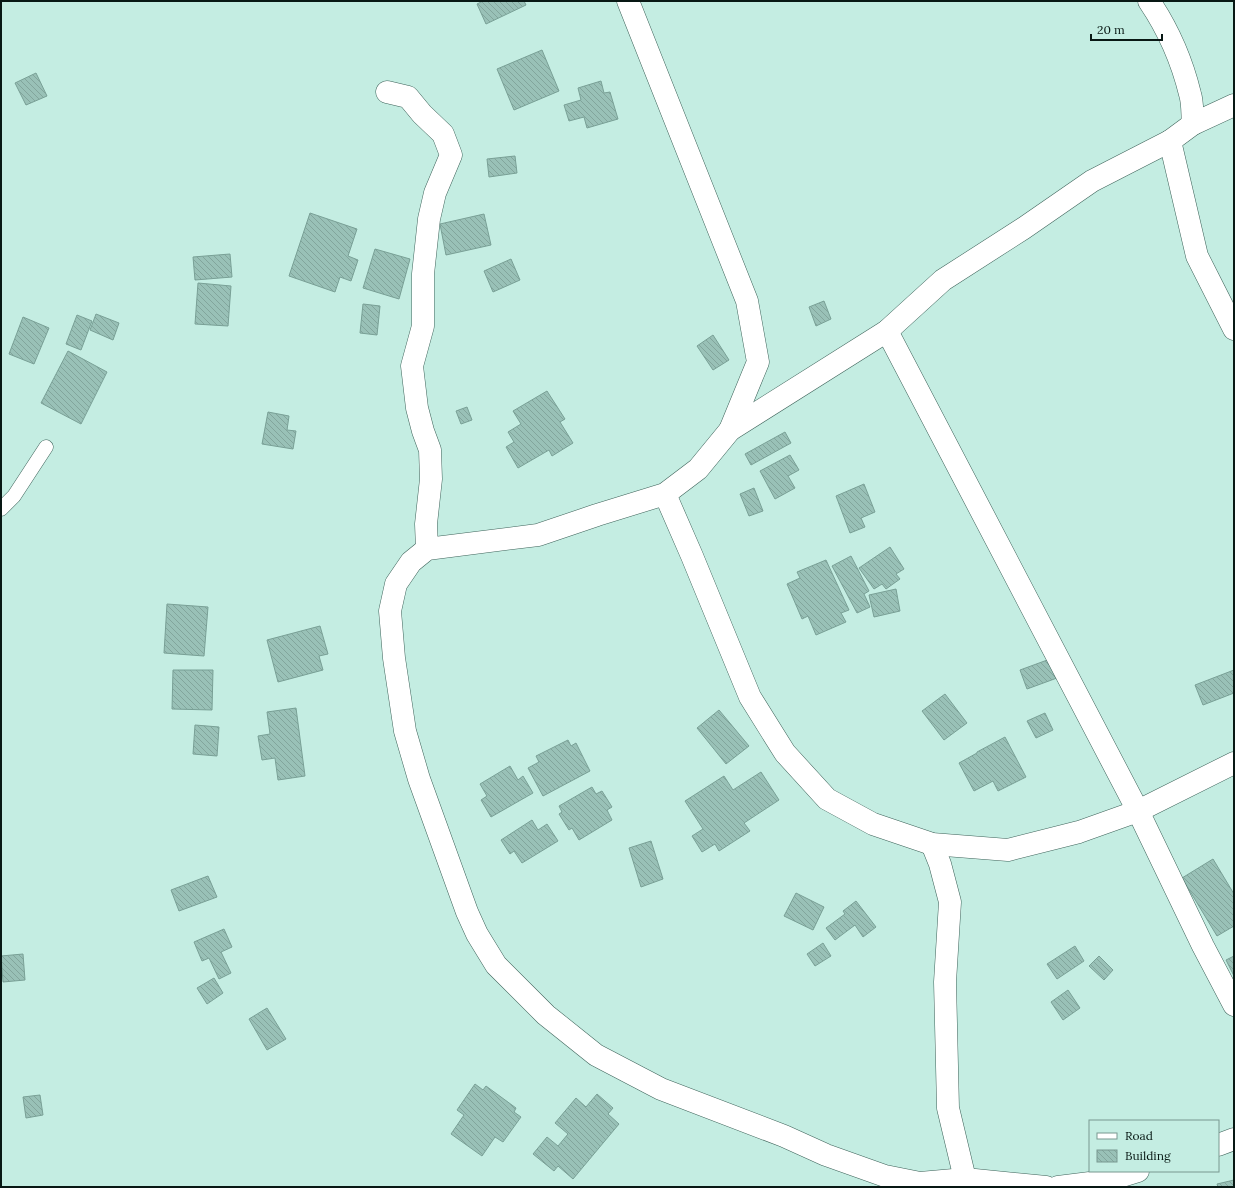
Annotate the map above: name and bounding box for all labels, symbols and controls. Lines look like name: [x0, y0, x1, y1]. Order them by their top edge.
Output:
scale bar: [1091, 16, 1162, 42]
text: 20 m: [1097, 22, 1125, 37]
legend: [1089, 1120, 1219, 1172]
text: Road: [1125, 1128, 1153, 1143]
text: Building: [1125, 1148, 1171, 1163]

